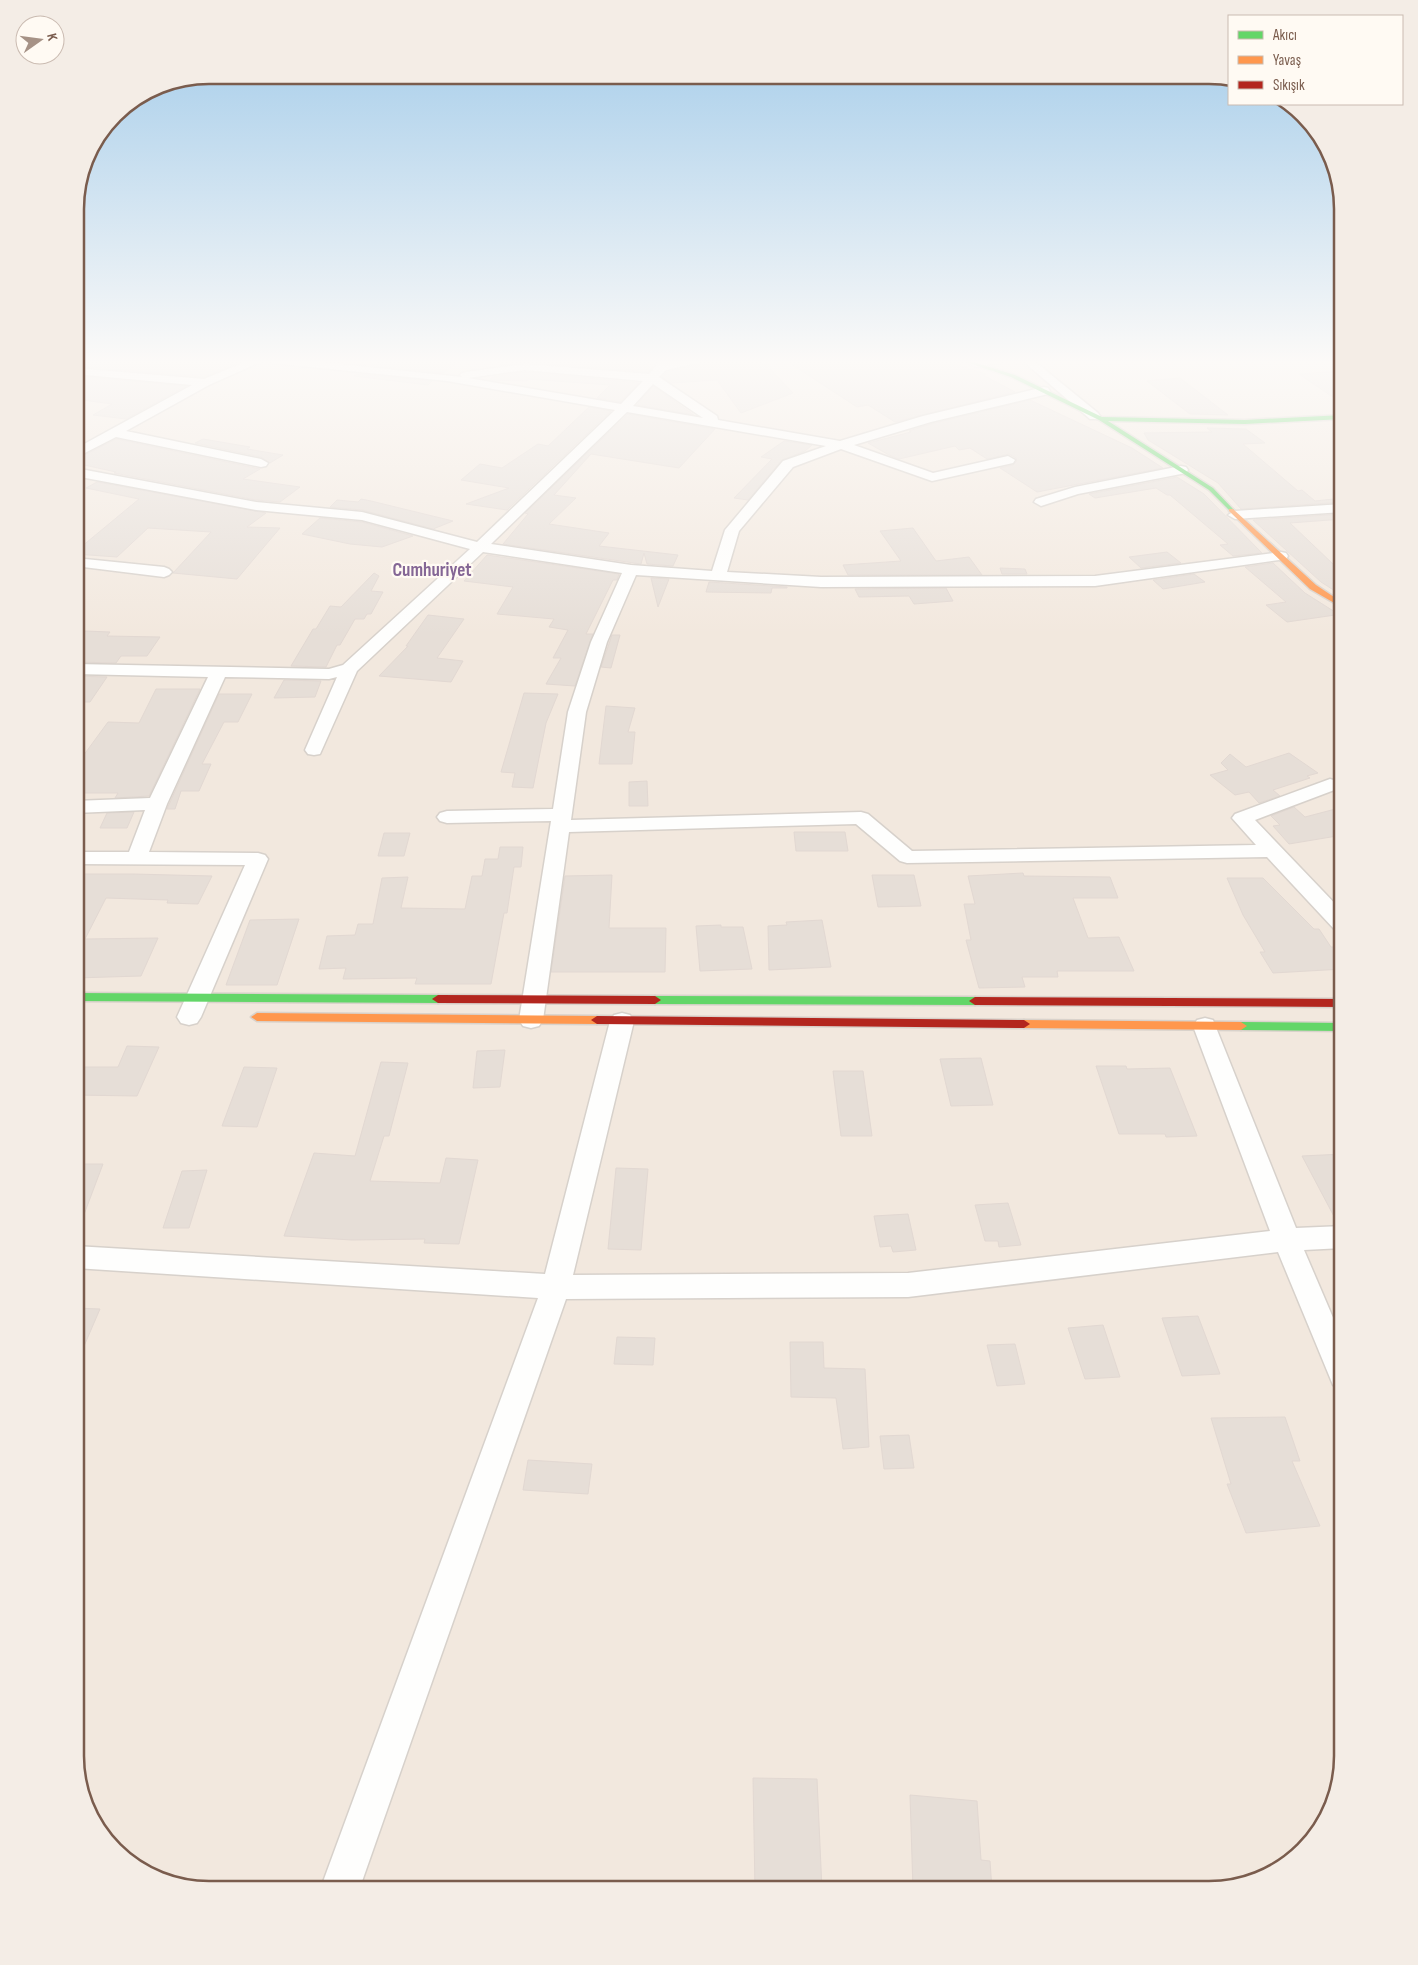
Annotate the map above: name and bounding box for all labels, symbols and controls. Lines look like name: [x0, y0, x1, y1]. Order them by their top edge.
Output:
north arrow: [15, 15, 65, 65]
legend: [1228, 15, 1403, 105]
text: Akıcı: [1272, 26, 1297, 45]
text: K: [43, 32, 61, 42]
text: Yavaş: [1273, 51, 1301, 70]
text: Sıkışık: [1273, 76, 1305, 95]
district label: Cumhuriyet: [392, 559, 472, 582]

